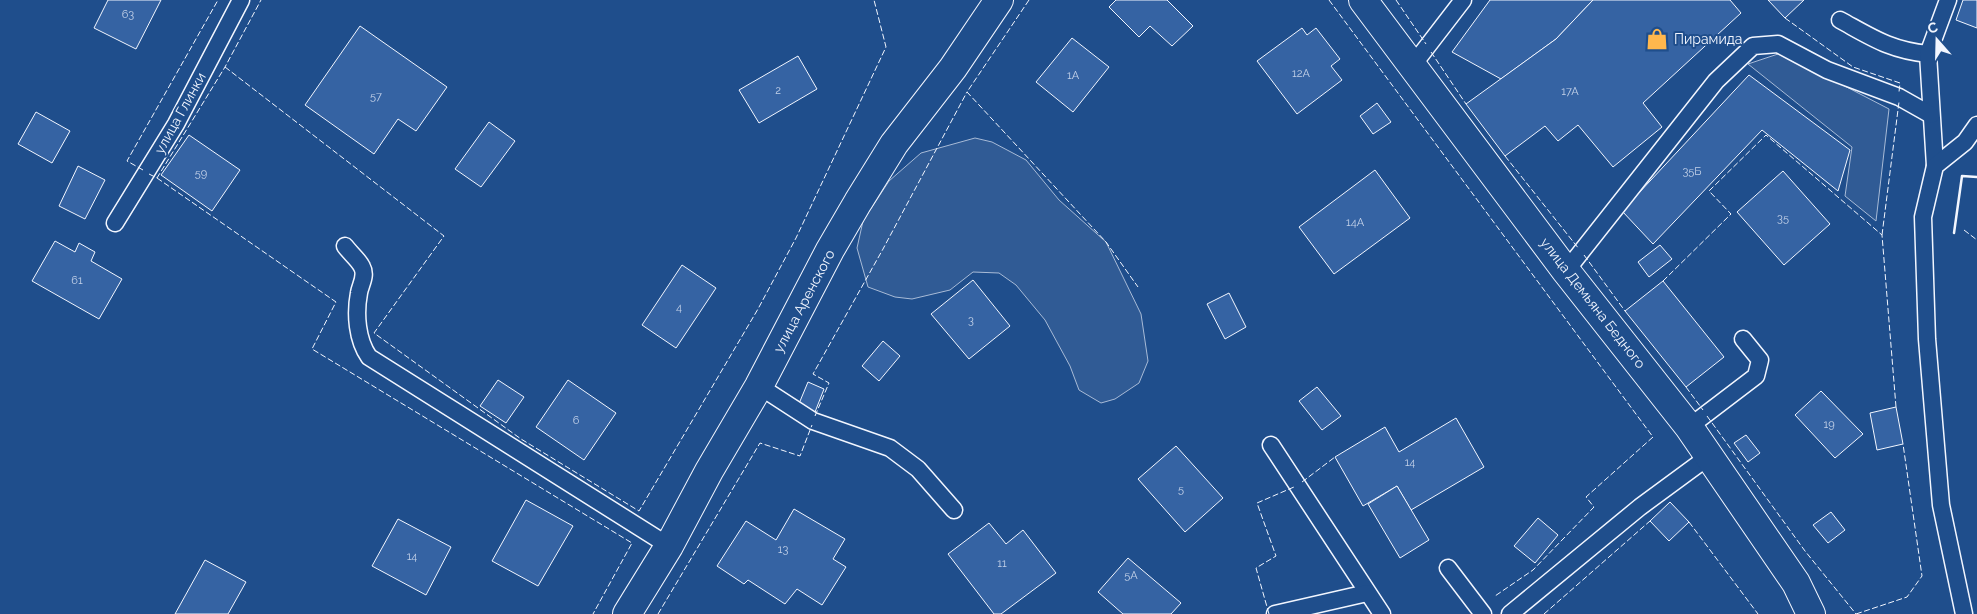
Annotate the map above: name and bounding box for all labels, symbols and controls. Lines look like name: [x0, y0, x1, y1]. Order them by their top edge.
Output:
house number: 63: [122, 8, 134, 21]
north arrow: [1912, 15, 1962, 65]
text: С: [1925, 18, 1940, 37]
shop icon: Пирамида: [1644, 26, 1670, 52]
place label: Пирамида: [1674, 31, 1742, 47]
house number: 12А: [1292, 67, 1311, 80]
house number: 1А: [1067, 69, 1080, 82]
street label: улица Глинки: [151, 70, 209, 156]
house number: 2: [775, 84, 781, 97]
house number: 17А: [1561, 85, 1579, 98]
house number: 57: [370, 90, 382, 103]
house number: 35Б: [1682, 165, 1702, 178]
house number: 59: [195, 167, 207, 180]
house number: 35: [1777, 212, 1789, 225]
house number: 14А: [1346, 216, 1365, 229]
street label: улица Демьяна Бедного: [1537, 235, 1649, 371]
street label: улица Аренского: [770, 247, 838, 355]
house number: 61: [71, 274, 83, 287]
house number: 4: [676, 301, 682, 314]
house number: 3: [968, 314, 974, 327]
house number: 6: [573, 414, 580, 427]
house number: 19: [1823, 418, 1835, 431]
house number: 14: [1405, 456, 1415, 469]
house number: 5: [1178, 483, 1184, 496]
house number: 13: [778, 543, 788, 556]
house number: 14: [407, 550, 417, 563]
house number: 11: [997, 557, 1007, 570]
house number: 5А: [1124, 569, 1138, 582]

